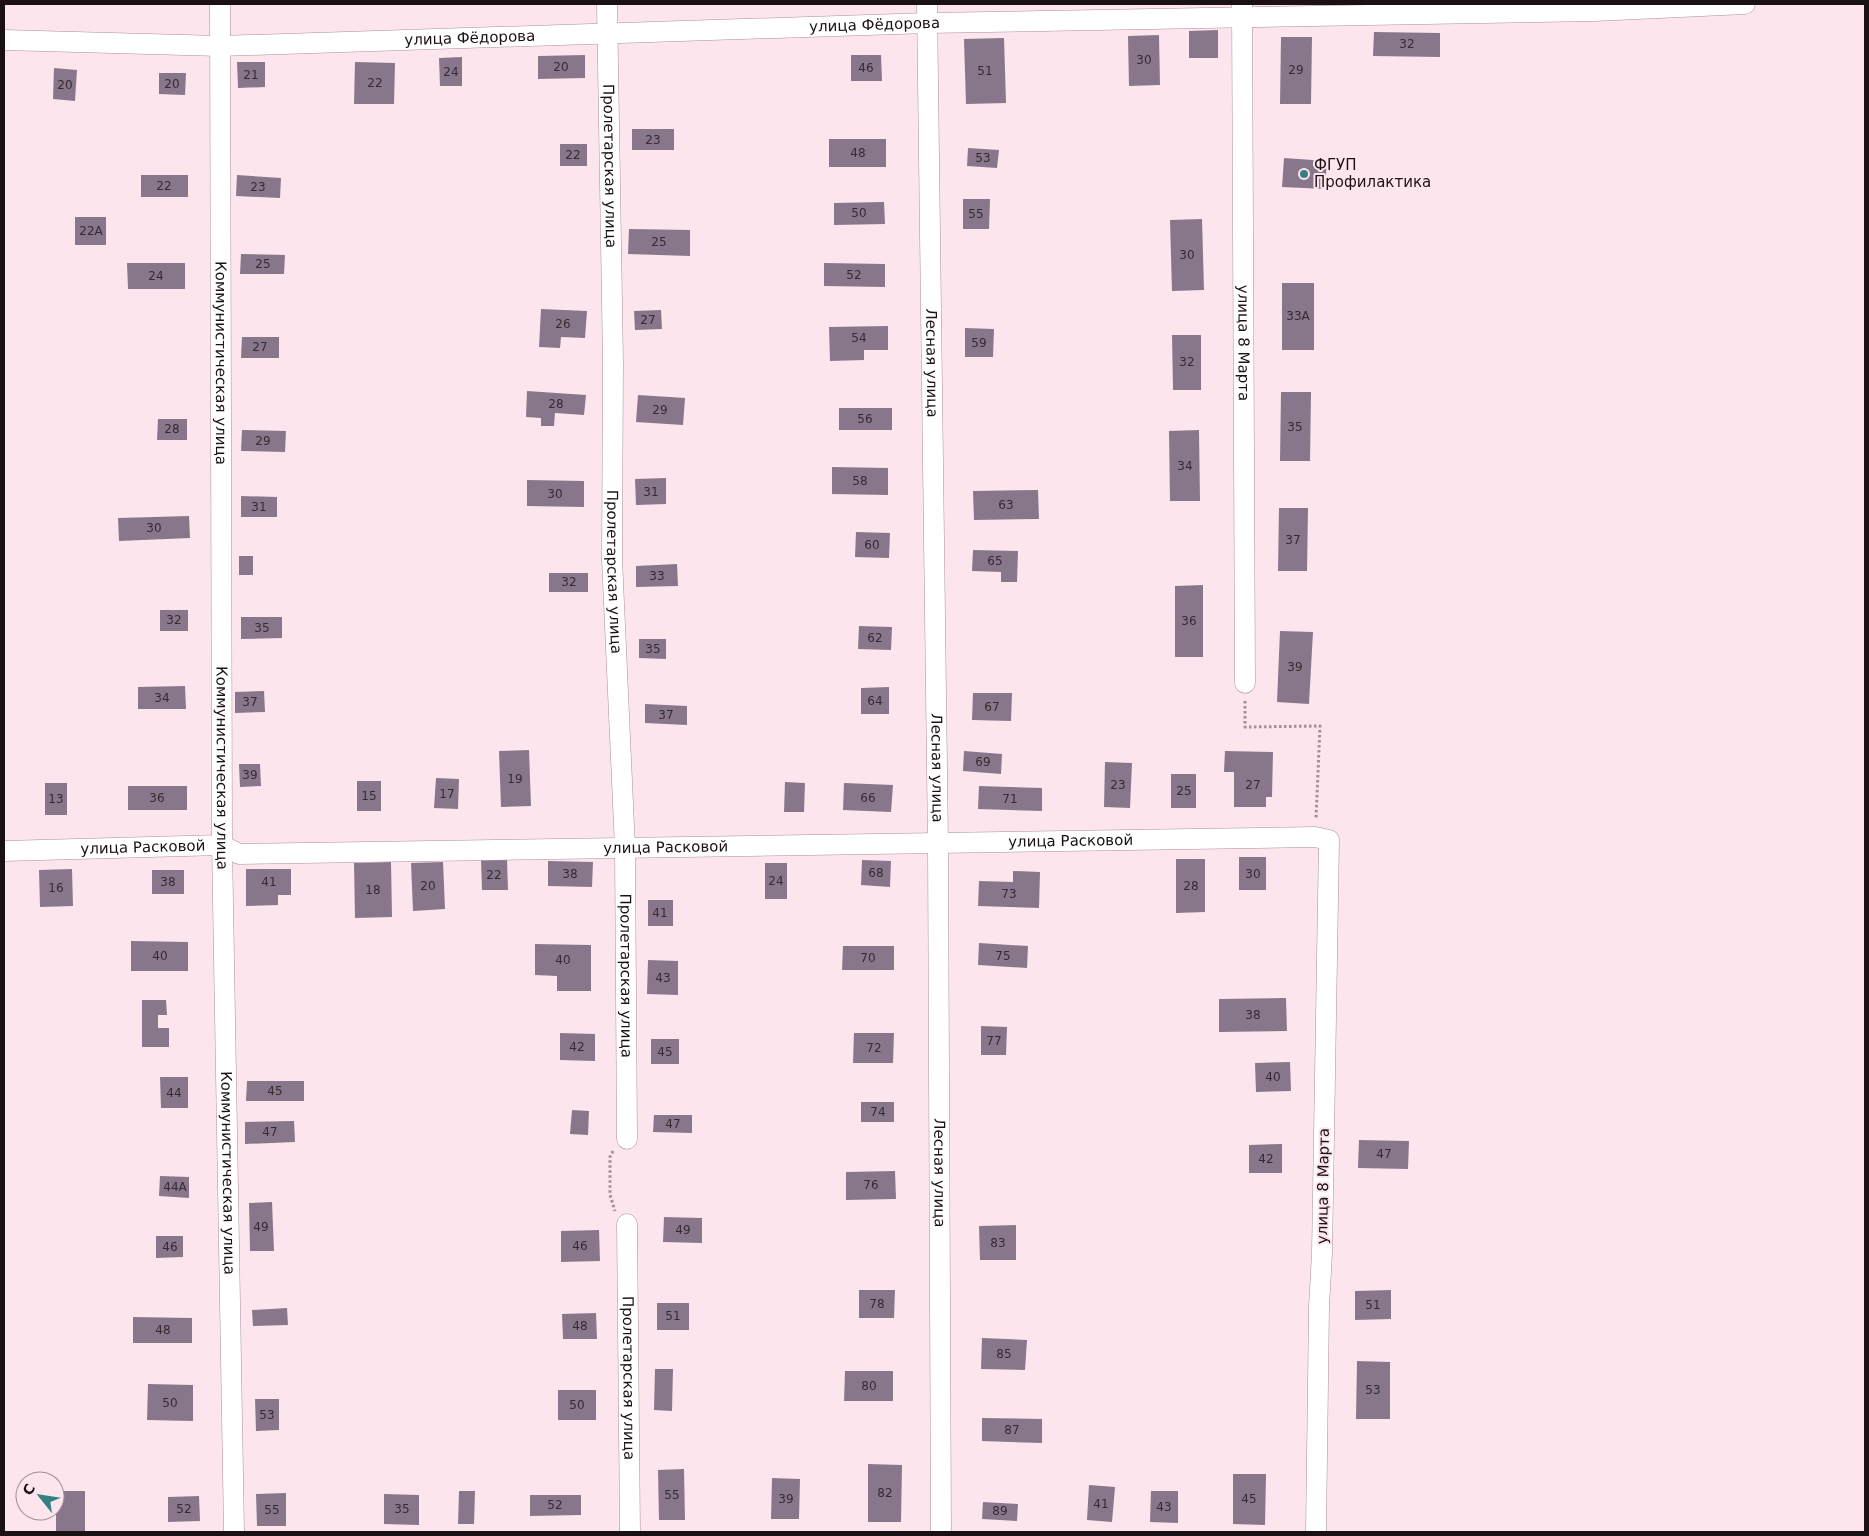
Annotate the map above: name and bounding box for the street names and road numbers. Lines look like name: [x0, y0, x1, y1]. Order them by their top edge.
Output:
street label: улица Фёдорова: [809, 14, 940, 36]
street label: улица Фёдорова: [404, 27, 536, 49]
street label: Пролетарская улица: [599, 84, 620, 248]
street label: Коммунистическая улица: [212, 261, 230, 465]
street label: улица 8 Марта: [1234, 285, 1253, 401]
street label: Лесная улица: [922, 308, 941, 418]
street label: Пролетарская улица: [603, 490, 625, 654]
street label: Коммунистическая улица: [213, 666, 231, 870]
street label: Лесная улица: [927, 713, 947, 823]
street label: улица Расковой: [1008, 831, 1133, 851]
street label: улица Расковой: [80, 836, 206, 858]
street label: улица Расковой: [603, 837, 728, 857]
street label: Пролетарская улица: [616, 893, 635, 1058]
street label: Коммунистическая улица: [217, 1071, 239, 1275]
street label: Лесная улица: [930, 1118, 949, 1228]
street label: улица 8 Марта: [1313, 1128, 1333, 1244]
street label: Пролетарская улица: [619, 1296, 638, 1460]

